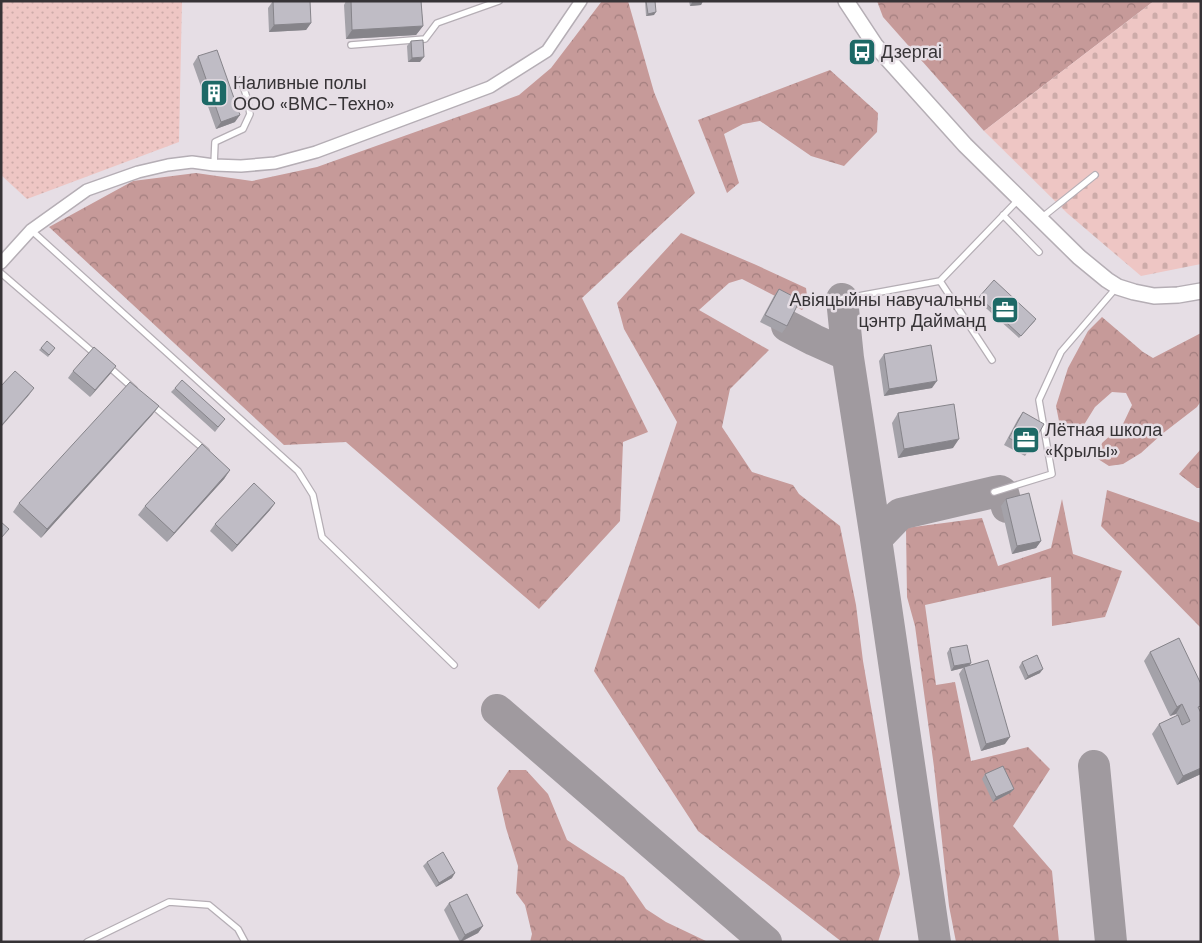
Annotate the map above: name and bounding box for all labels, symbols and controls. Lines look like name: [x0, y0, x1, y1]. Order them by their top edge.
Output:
bus stop icon: Дзергаі: [847, 37, 877, 67]
place label: Дзергаі: [881, 40, 942, 64]
place label: Наливные полы ООО «ВМС-Техно»: [233, 71, 394, 116]
building icon: Наливные полы ООО «ВМС-Техно»: [199, 78, 229, 108]
place label: Авіяцыйны навучальны цэнтр Дайманд: [789, 288, 986, 333]
office icon: Авіяцыйны навучальны цэнтр Дайманд: [990, 295, 1020, 325]
place label: Лётная школа «Крылы»: [1045, 418, 1163, 463]
office icon: Лётная школа «Крылы»: [1011, 425, 1041, 455]

